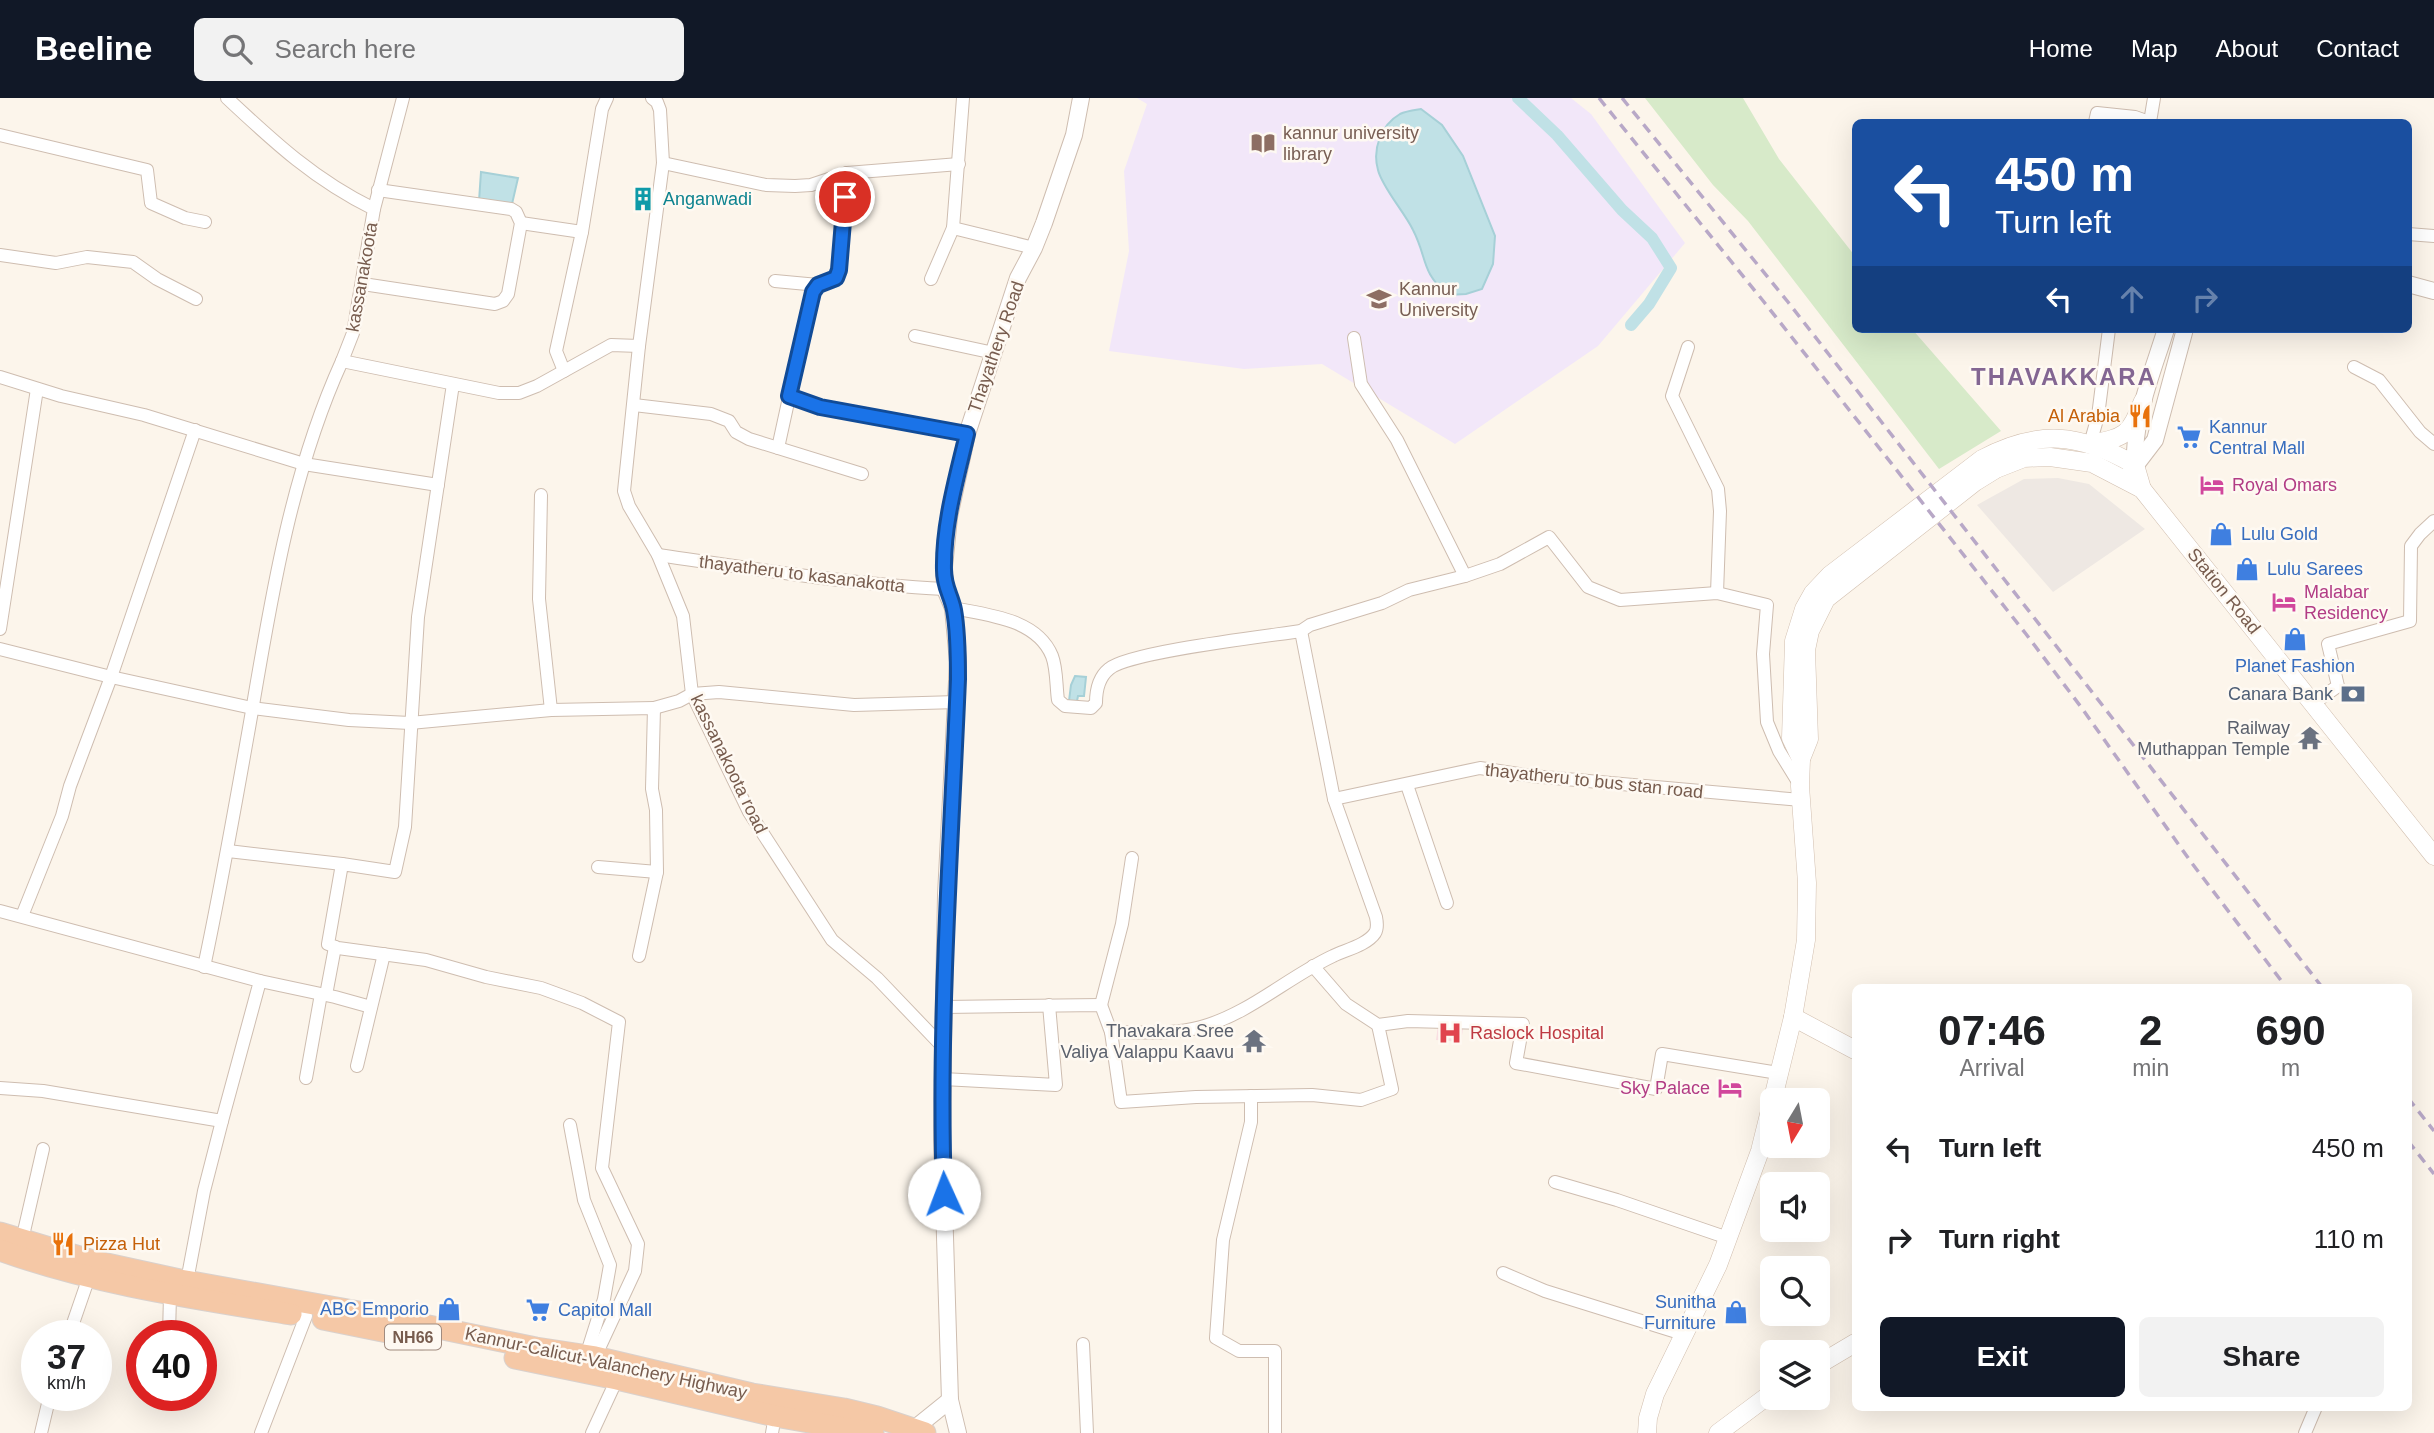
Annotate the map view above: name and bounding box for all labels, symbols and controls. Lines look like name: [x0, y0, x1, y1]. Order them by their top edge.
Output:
search box: [194, 18, 684, 81]
text: Beeline: [35, 30, 152, 67]
icon: search: [218, 30, 256, 68]
text: Search here: [274, 34, 416, 64]
text: Home: [2029, 35, 2093, 62]
text: Map: [2131, 35, 2178, 62]
text: About: [2216, 35, 2278, 62]
text: Contact: [2316, 35, 2399, 62]
place label: kannur university library: [1283, 123, 1419, 164]
library icon: kannur university library: [1249, 129, 1277, 157]
icon: left: [1880, 147, 1971, 238]
text: 450 m: [1995, 147, 2134, 201]
pin: [815, 167, 875, 227]
icon: arrive: [826, 178, 864, 216]
building icon: Anganwadi: [629, 185, 657, 213]
place label: Anganwadi: [663, 189, 752, 209]
text: Turn left: [1995, 204, 2111, 240]
street label: kassanakoota: [343, 220, 382, 333]
street label: Thayathery Road: [964, 278, 1028, 416]
place label: Kannur University: [1399, 279, 1478, 320]
icon: left: [2040, 280, 2078, 318]
icon: ahead: [2113, 280, 2151, 318]
icon: right: [2186, 280, 2224, 318]
school or university icon: Kannur University: [1365, 285, 1393, 313]
district label: THAVAKKARA: [1971, 363, 2157, 390]
restaurant icon: Al Arabia: [2126, 402, 2154, 430]
place label: Al Arabia: [2048, 406, 2121, 426]
place label: Kannur Central Mall: [2209, 417, 2305, 458]
supermarket icon: Kannur Central Mall: [2175, 423, 2203, 451]
hotel icon: Royal Omars: [2198, 471, 2226, 499]
place label: Royal Omars: [2232, 475, 2337, 495]
shop icon: Lulu Gold: [2207, 520, 2235, 548]
place label: Lulu Gold: [2241, 524, 2318, 544]
street label: Station Road: [2183, 544, 2265, 638]
street label: thayatheru to kasanakotta: [698, 551, 907, 597]
shop icon: Lulu Sarees: [2233, 555, 2261, 583]
place label: Lulu Sarees: [2267, 559, 2363, 579]
place label: Malabar Residency: [2304, 582, 2388, 623]
hotel icon: Malabar Residency: [2270, 588, 2298, 616]
shop icon: Planet Fashion: [2281, 625, 2309, 653]
place label: Planet Fashion: [2235, 656, 2355, 676]
bank icon: Canara Bank: [2339, 680, 2367, 708]
place label: Canara Bank: [2228, 684, 2334, 704]
street label: kassanakoota road: [687, 691, 771, 837]
place label: Railway Muthappan Temple: [2137, 718, 2290, 759]
temple icon: Railway Muthappan Temple: [2296, 724, 2324, 752]
street label: thayatheru to bus stan road: [1484, 760, 1704, 802]
text: 07:46: [1938, 1007, 2046, 1054]
text: 2: [2139, 1007, 2162, 1054]
text: 690: [2256, 1007, 2326, 1054]
hospital icon: Raslock Hospital: [1436, 1019, 1464, 1047]
place label: Thavakara Sree Valiya Valappu Kaavu: [1061, 1021, 1234, 1062]
place label: Raslock Hospital: [1470, 1023, 1604, 1043]
temple icon: Thavakara Sree Valiya Valappu Kaavu: [1240, 1027, 1268, 1055]
text: Arrival: [1959, 1055, 2025, 1081]
text: min: [2132, 1055, 2169, 1081]
text: m: [2281, 1055, 2300, 1081]
hotel icon: Sky Palace: [1716, 1074, 1744, 1102]
place label: Sky Palace: [1620, 1078, 1710, 1098]
north arrow: [1760, 1088, 1830, 1158]
map controls: [1760, 1088, 1830, 1410]
icon: left: [1880, 1130, 1918, 1168]
text: Turn left: [1939, 1133, 2041, 1163]
text: 450 m: [2312, 1133, 2384, 1163]
position arrow: [907, 1157, 981, 1231]
button: sound: [1760, 1172, 1830, 1242]
icon: right: [1880, 1221, 1918, 1259]
text: Turn right: [1939, 1224, 2060, 1254]
text: 110 m: [2314, 1224, 2384, 1254]
restaurant icon: Pizza Hut: [49, 1230, 77, 1258]
place label: Pizza Hut: [83, 1234, 160, 1254]
button: search: [1760, 1256, 1830, 1326]
place label: Sunitha Furniture: [1644, 1292, 1717, 1333]
shop icon: ABC Emporio: [435, 1295, 463, 1323]
supermarket icon: Capitol Mall: [524, 1296, 552, 1324]
shop icon: Sunitha Furniture: [1722, 1298, 1750, 1326]
place label: ABC Emporio: [320, 1299, 429, 1319]
place label: Capitol Mall: [558, 1300, 652, 1320]
button: Exit: [1880, 1317, 2125, 1397]
button: Share: [2139, 1317, 2384, 1397]
speed limit sign: 40: [126, 1320, 217, 1411]
street label: Kannur-Calicut-Valanchery Highway: [463, 1323, 749, 1403]
road number: NH66: [385, 1324, 441, 1350]
text: 37: [47, 1337, 86, 1376]
button: layers: [1760, 1340, 1830, 1410]
text: km/h: [47, 1373, 86, 1393]

